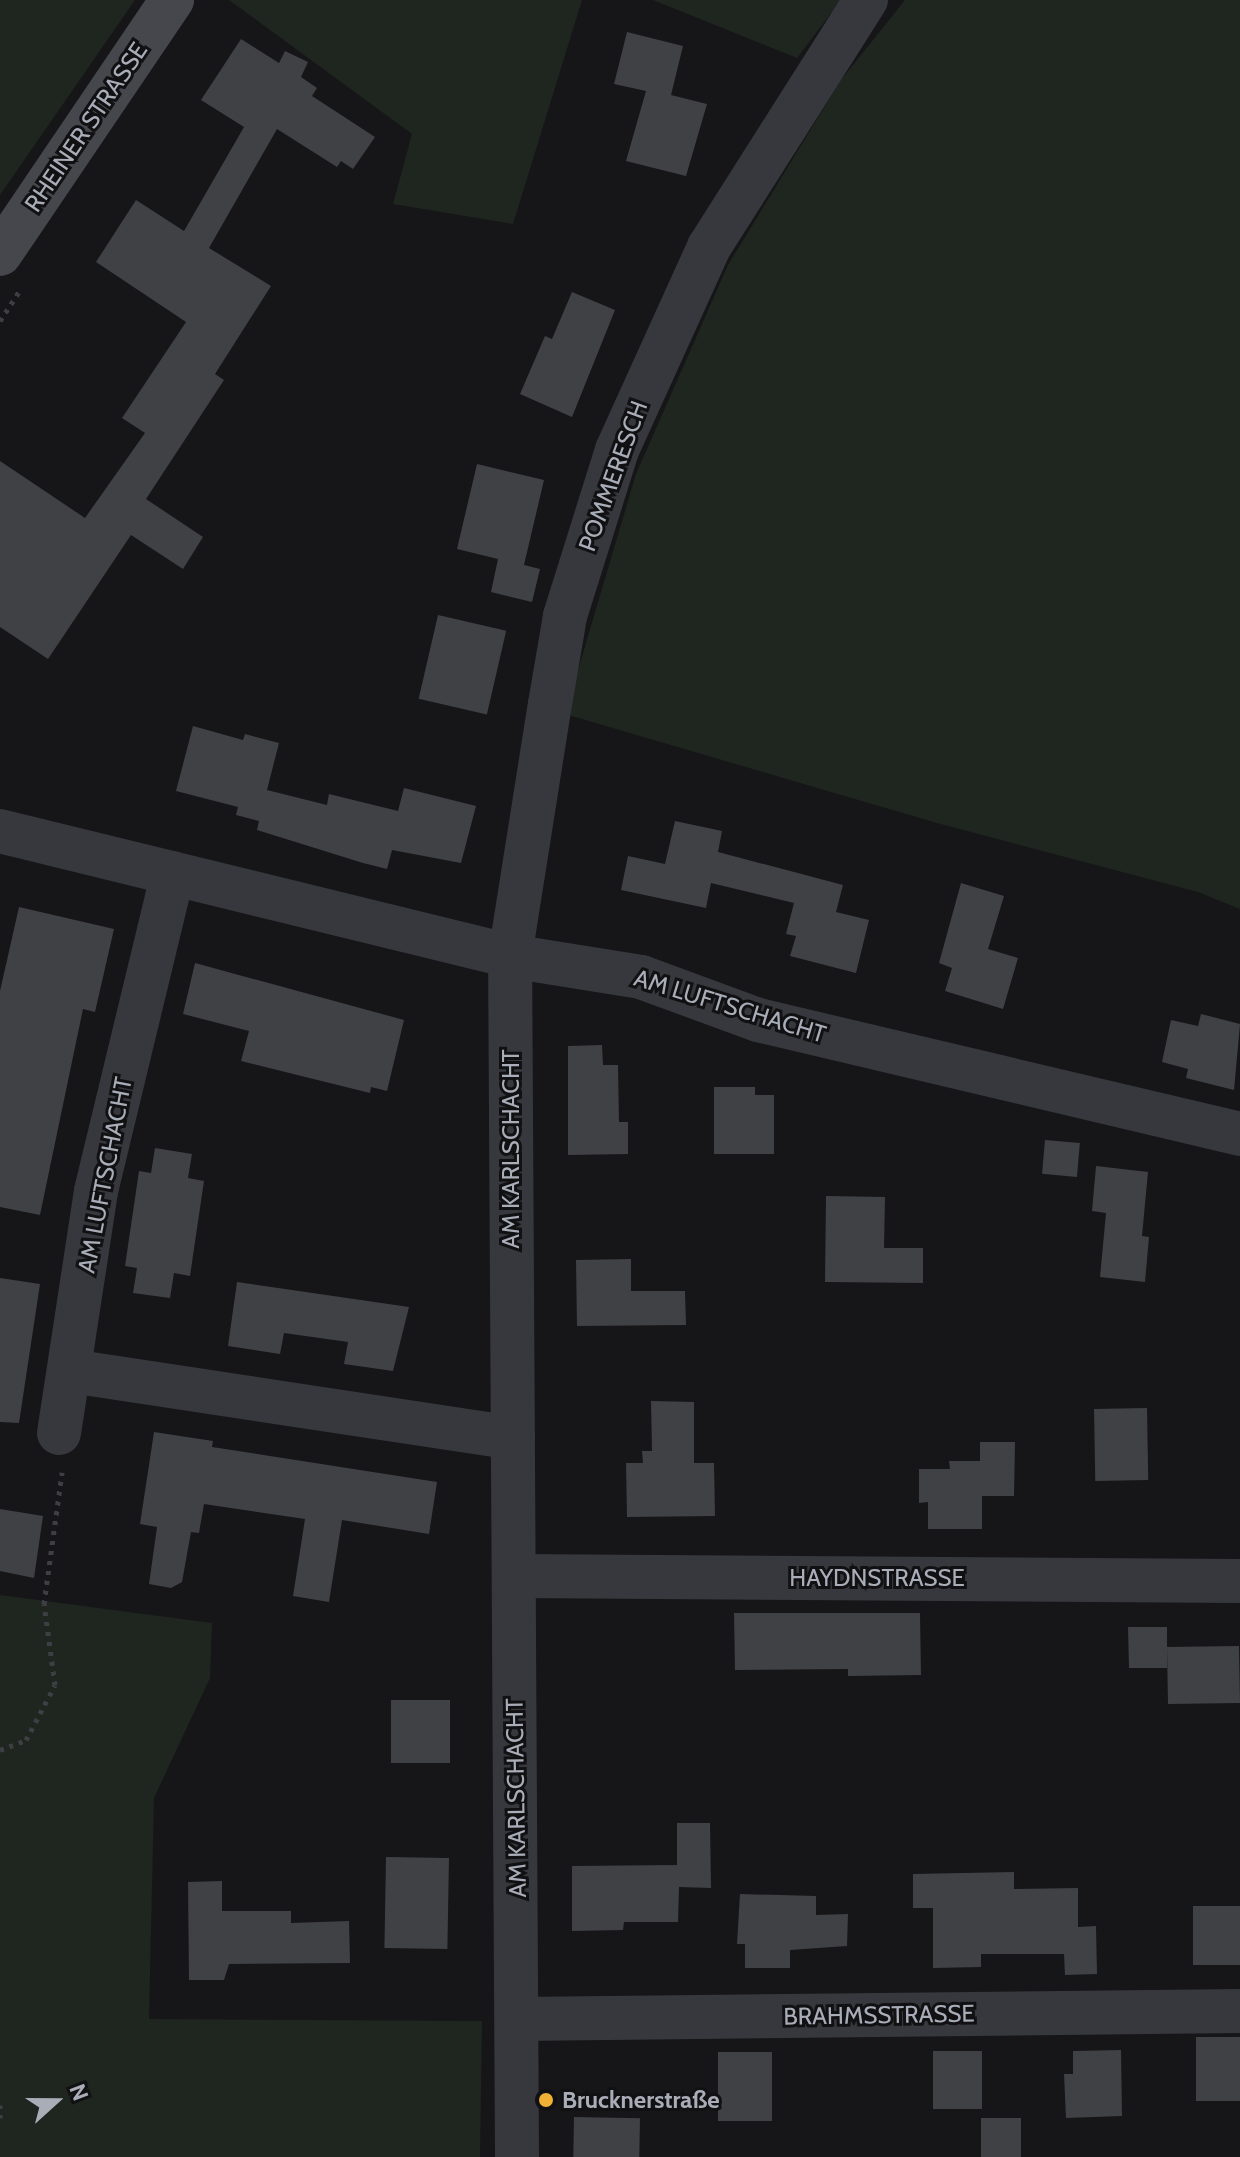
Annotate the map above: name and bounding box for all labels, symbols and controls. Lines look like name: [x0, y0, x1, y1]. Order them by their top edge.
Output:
street label: RHEINER STRASSE: [19, 37, 153, 217]
street label: POMMERESCH: [572, 397, 654, 555]
street label: AM LUFTSCHACHT: [631, 963, 829, 1049]
street label: AM KARLSCHACHT: [497, 1049, 525, 1249]
street label: AM LUFTSCHACHT: [72, 1075, 138, 1275]
street label: HAYDNSTRASSE: [789, 1564, 965, 1592]
street label: AM KARLSCHACHT: [500, 1698, 532, 1898]
street label: BRAHMSSTRASSE: [783, 1999, 975, 2031]
north arrow: [16, 2061, 96, 2141]
text: N: [63, 2080, 94, 2104]
place label: Brucknerstraße: [562, 2086, 720, 2114]
marker: Brucknerstraße: [537, 2091, 555, 2109]

